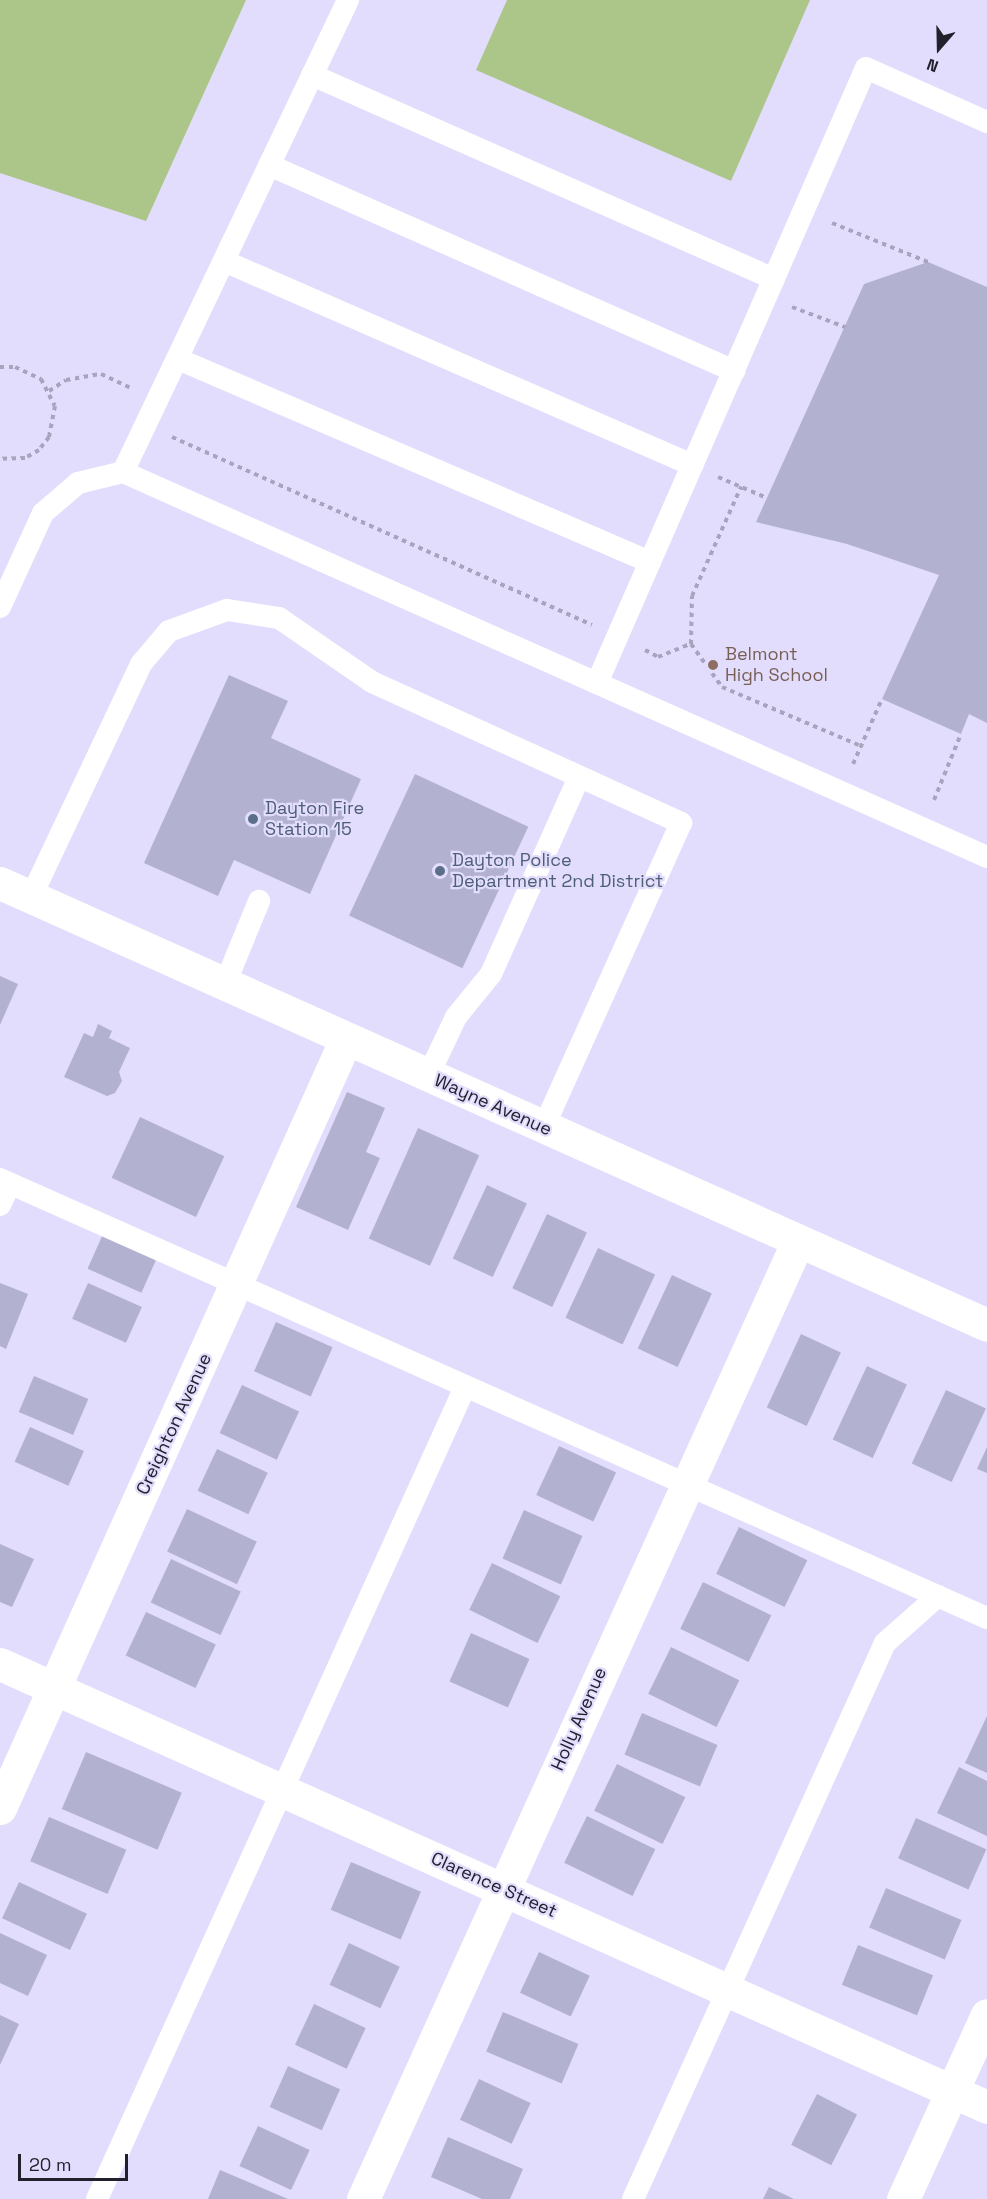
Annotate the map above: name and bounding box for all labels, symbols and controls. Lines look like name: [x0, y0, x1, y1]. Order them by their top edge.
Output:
north arrow: [909, 18, 969, 78]
text: N: [924, 54, 941, 77]
place label: Belmont High School: [725, 644, 828, 686]
marker: Belmont High School: [706, 658, 720, 672]
place label: Dayton Fire Station 15: [265, 798, 364, 840]
marker: Dayton Fire Station 15: [246, 812, 260, 826]
place label: Dayton Police Department 2nd District: [452, 850, 663, 892]
marker: Dayton Police Department 2nd District: [433, 864, 447, 878]
street label: Wayne Avenue: [431, 1069, 555, 1141]
street label: Creighton Avenue: [132, 1350, 216, 1498]
street label: Holly Avenue: [547, 1664, 611, 1774]
street label: Clarence Street: [428, 1848, 560, 1922]
scale bar: [21, 2142, 130, 2180]
text: 20 m: [29, 2153, 72, 2176]

